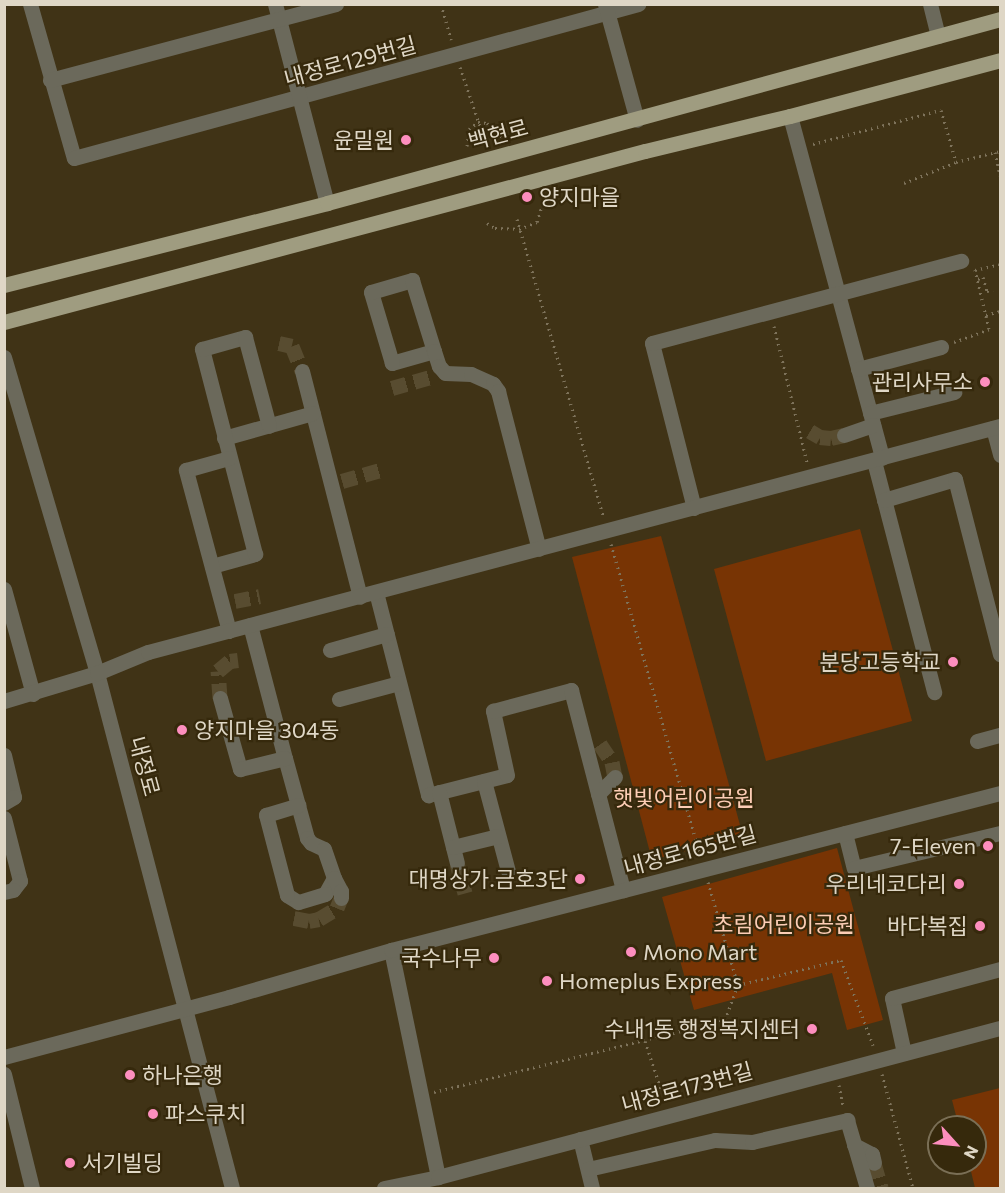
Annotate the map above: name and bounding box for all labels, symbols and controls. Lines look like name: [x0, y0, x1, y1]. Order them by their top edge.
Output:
street label: 내정로129번길: [281, 31, 419, 91]
street label: 백현로: [465, 113, 531, 155]
place label: 윤밀원: [333, 127, 394, 153]
marker: 윤밀원: [399, 133, 413, 147]
place label: 양지마을: [539, 184, 620, 210]
marker: 양지마을: [520, 190, 534, 204]
place label: 관리사무소: [872, 369, 973, 395]
marker: 관리사무소: [978, 375, 992, 389]
place label: 분당고등학교: [820, 649, 941, 675]
marker: 분당고등학교: [946, 655, 960, 669]
place label: 양지마을 304동: [194, 717, 340, 743]
marker: 양지마을 304동: [175, 723, 189, 737]
street label: 내정로: [124, 733, 166, 799]
park label: 햇빛어린이공원: [613, 785, 755, 811]
street label: 내정로165번길: [621, 820, 759, 880]
place label: 7-Eleven: [890, 833, 976, 859]
marker: 7-Eleven: [981, 839, 995, 853]
place label: 대명상가.금호3단: [409, 866, 568, 892]
place label: 우리네코다리: [826, 871, 947, 897]
marker: 대명상가.금호3단: [573, 872, 587, 886]
marker: 우리네코다리: [952, 877, 966, 891]
park label: 초림어린이공원: [713, 911, 855, 937]
place label: 바다복집: [887, 913, 968, 939]
marker: 바다복집: [973, 919, 987, 933]
place label: Mono Mart: [643, 939, 757, 965]
place label: 국수나무: [401, 945, 482, 971]
marker: Mono Mart: [624, 945, 638, 959]
marker: 국수나무: [487, 951, 501, 965]
place label: Homeplus Express: [559, 968, 742, 994]
marker: Homeplus Express: [540, 974, 554, 988]
place label: 수내1동 행정복지센터: [604, 1016, 800, 1042]
marker: 수내1동 행정복지센터: [805, 1022, 819, 1036]
street label: 내정로173번길: [618, 1057, 756, 1117]
place label: 하나은행: [142, 1062, 223, 1088]
marker: 하나은행: [123, 1068, 137, 1082]
place label: 파스쿠치: [165, 1101, 246, 1127]
marker: 파스쿠치: [146, 1107, 160, 1121]
north arrow: [927, 1115, 987, 1175]
text: N: [961, 1143, 983, 1162]
place label: 서기빌딩: [82, 1150, 163, 1176]
marker: 서기빌딩: [63, 1156, 77, 1170]

